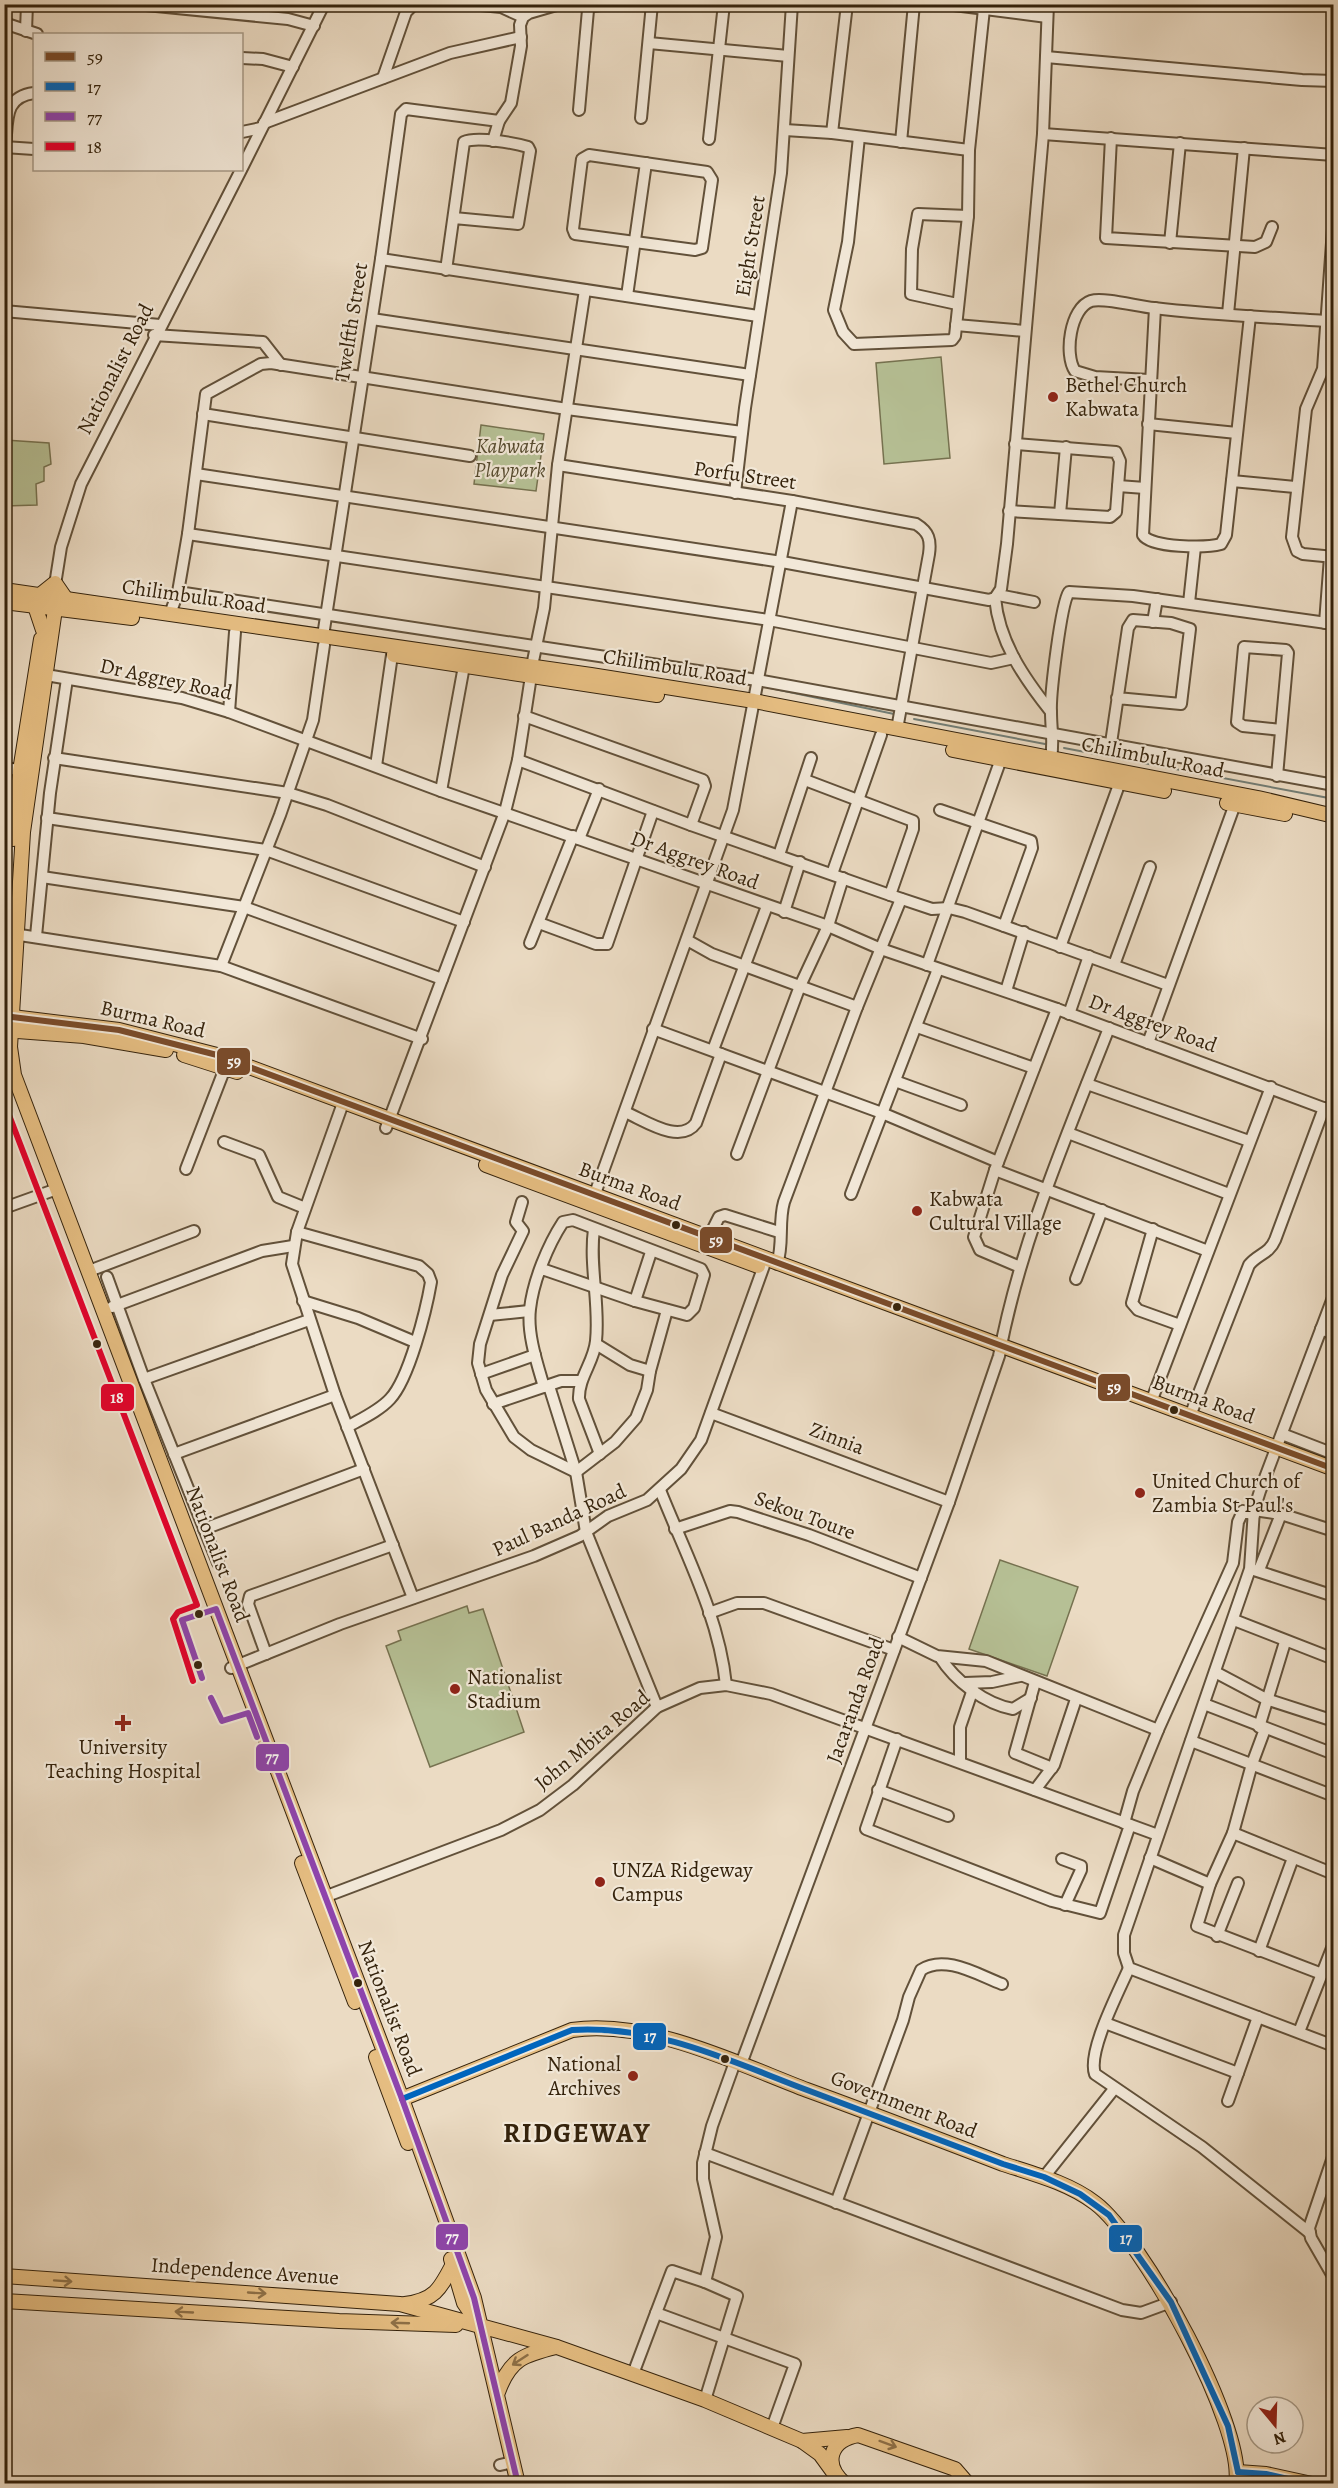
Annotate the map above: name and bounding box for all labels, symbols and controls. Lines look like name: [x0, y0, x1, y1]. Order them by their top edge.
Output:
legend: [33, 33, 243, 171]
text: 59: [87, 45, 103, 69]
text: 17: [87, 75, 101, 99]
text: 77: [87, 105, 103, 129]
text: 18: [87, 135, 102, 159]
street label: Eight Street: [728, 193, 772, 299]
street label: Twelfth Street: [328, 260, 374, 383]
street label: Nationalist Road: [70, 298, 160, 439]
place label: Bethel Church Kabwata: [1065, 371, 1187, 423]
marker: Bethel Church Kabwata: [1046, 390, 1060, 404]
park label: Kabwata Playpark: [474, 432, 546, 484]
street label: Porfu Street: [692, 454, 798, 496]
street label: Chilimbulu Road: [120, 572, 269, 620]
street label: Chilimbulu Road: [601, 642, 750, 692]
street label: Dr Aggrey Road: [97, 651, 236, 707]
street label: Chilimbulu Road: [1079, 729, 1228, 785]
street label: Dr Aggrey Road: [627, 824, 764, 896]
street label: Dr Aggrey Road: [1085, 987, 1222, 1059]
street label: Burma Road: [98, 993, 209, 1045]
line badge: 59: [216, 1047, 251, 1076]
text: 59: [227, 1051, 241, 1073]
street label: Burma Road: [575, 1155, 686, 1218]
place label: Kabwata Cultural Village: [929, 1185, 1062, 1237]
marker: Kabwata Cultural Village: [910, 1204, 924, 1218]
unlabelled marker: [670, 1219, 682, 1231]
line badge: 59: [699, 1226, 733, 1254]
text: 59: [709, 1230, 723, 1252]
unlabelled marker: [891, 1301, 903, 1313]
unlabelled marker: [91, 1338, 103, 1350]
street label: Burma Road: [1149, 1368, 1260, 1431]
line badge: 59: [1097, 1373, 1131, 1402]
text: 59: [1107, 1377, 1121, 1399]
line badge: 18: [100, 1383, 135, 1412]
text: 18: [110, 1387, 124, 1409]
unlabelled marker: [1168, 1404, 1180, 1416]
street label: Zinnia: [806, 1415, 869, 1461]
place label: United Church of Zambia St Paul's: [1152, 1467, 1303, 1519]
street label: Paul Banda Road: [488, 1477, 631, 1563]
street label: Nationalist Road: [179, 1482, 257, 1627]
street label: Sekou Toure: [751, 1484, 859, 1546]
marker: United Church of Zambia St Paul's: [1133, 1486, 1147, 1500]
unlabelled marker: [193, 1608, 205, 1620]
street label: Jacaranda Road: [819, 1632, 891, 1767]
unlabelled marker: [192, 1659, 204, 1671]
place label: Nationalist Stadium: [467, 1663, 563, 1715]
marker: Nationalist Stadium: [448, 1682, 462, 1696]
street label: John Mbita Road: [528, 1683, 656, 1796]
marker: University Teaching Hospital: [114, 1714, 132, 1732]
place label: University Teaching Hospital: [46, 1733, 200, 1785]
line badge: 77: [255, 1743, 290, 1772]
text: 77: [265, 1747, 279, 1769]
place label: UNZA Ridgeway Campus: [612, 1856, 753, 1908]
marker: UNZA Ridgeway Campus: [593, 1875, 607, 1889]
street label: Nationalist Road: [351, 1936, 429, 2081]
unlabelled marker: [352, 1977, 364, 1989]
line badge: 17: [632, 2022, 667, 2051]
text: 17: [644, 2026, 656, 2048]
place label: National Archives: [547, 2050, 621, 2102]
unlabelled marker: [719, 2053, 731, 2065]
street label: Government Road: [827, 2063, 982, 2145]
marker: National Archives: [626, 2069, 640, 2083]
district label: RIDGEWAY: [503, 2115, 651, 2151]
line badge: 77: [435, 2223, 469, 2251]
line badge: 17: [1108, 2224, 1143, 2253]
text: 77: [445, 2227, 459, 2249]
text: 17: [1120, 2228, 1132, 2250]
street label: Independence Avenue: [150, 2250, 340, 2292]
one-way arrow: [52, 2275, 72, 2286]
one-way arrow: [247, 2288, 267, 2299]
one-way arrow: [175, 2307, 195, 2318]
one-way arrow: [390, 2317, 410, 2328]
one-way arrow: [512, 2355, 529, 2367]
north arrow: [1245, 2395, 1305, 2455]
text: N: [1270, 2426, 1289, 2451]
one-way arrow: [878, 2440, 897, 2451]

